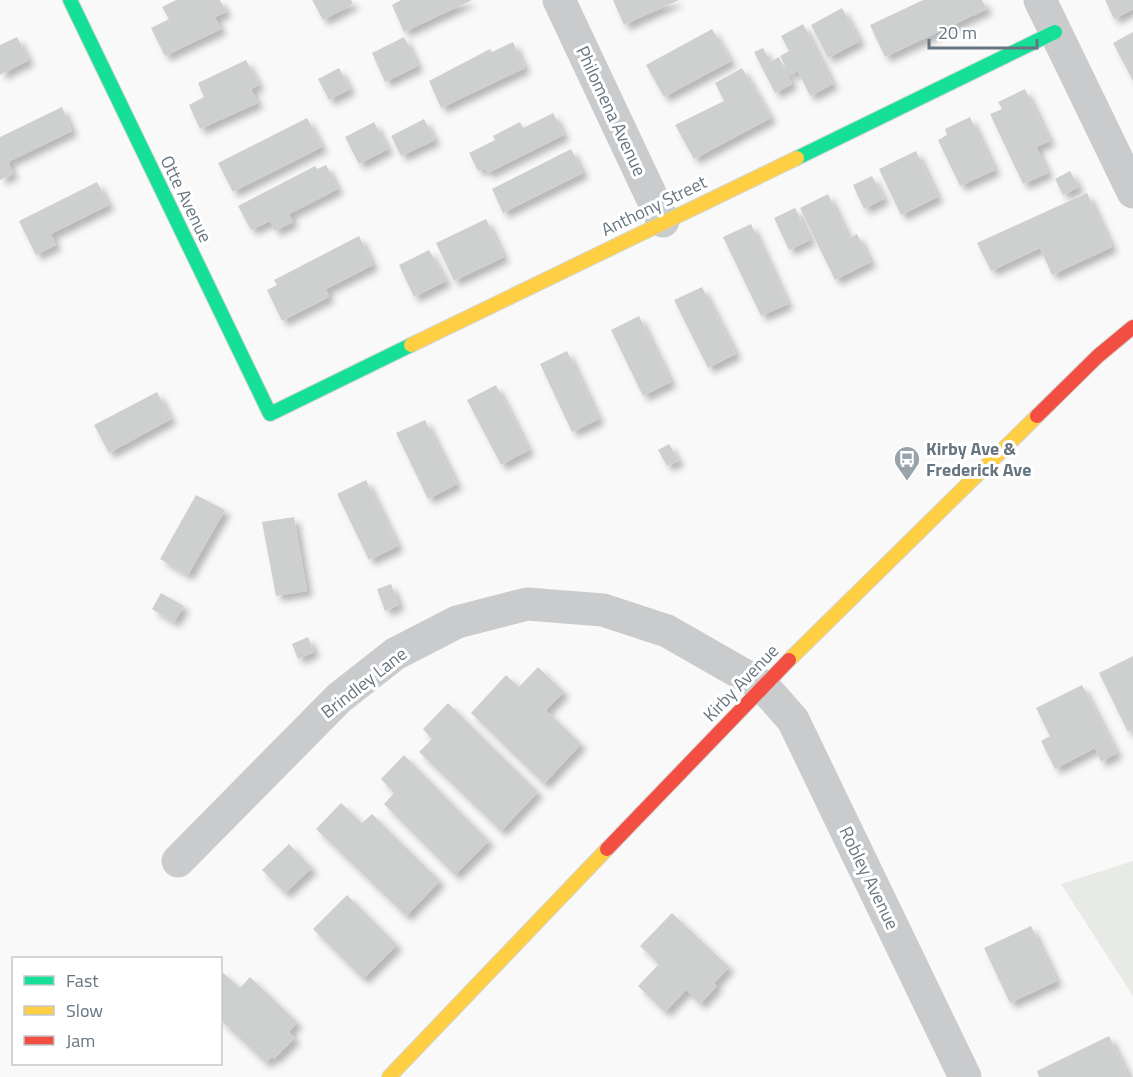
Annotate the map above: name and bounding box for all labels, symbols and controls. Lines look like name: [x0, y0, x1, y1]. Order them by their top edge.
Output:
scale bar: [929, 12, 1037, 50]
text: 20 m: [938, 19, 977, 46]
street label: Philomena Avenue: [569, 41, 653, 180]
street label: Otte Avenue: [154, 151, 219, 247]
street label: Anthony Street: [596, 168, 712, 243]
place label: Kirby Ave & Frederick Ave: [926, 435, 1031, 483]
bus stop icon: Kirby Ave & Frederick Ave: [892, 444, 922, 482]
street label: Kirby Avenue: [697, 638, 785, 728]
street label: Brindley Lane: [315, 640, 412, 725]
street label: Robley Avenue: [833, 822, 906, 934]
legend: [12, 957, 222, 1065]
text: Fast: [66, 967, 99, 994]
text: Slow: [66, 997, 103, 1024]
text: Jam: [66, 1027, 95, 1054]

